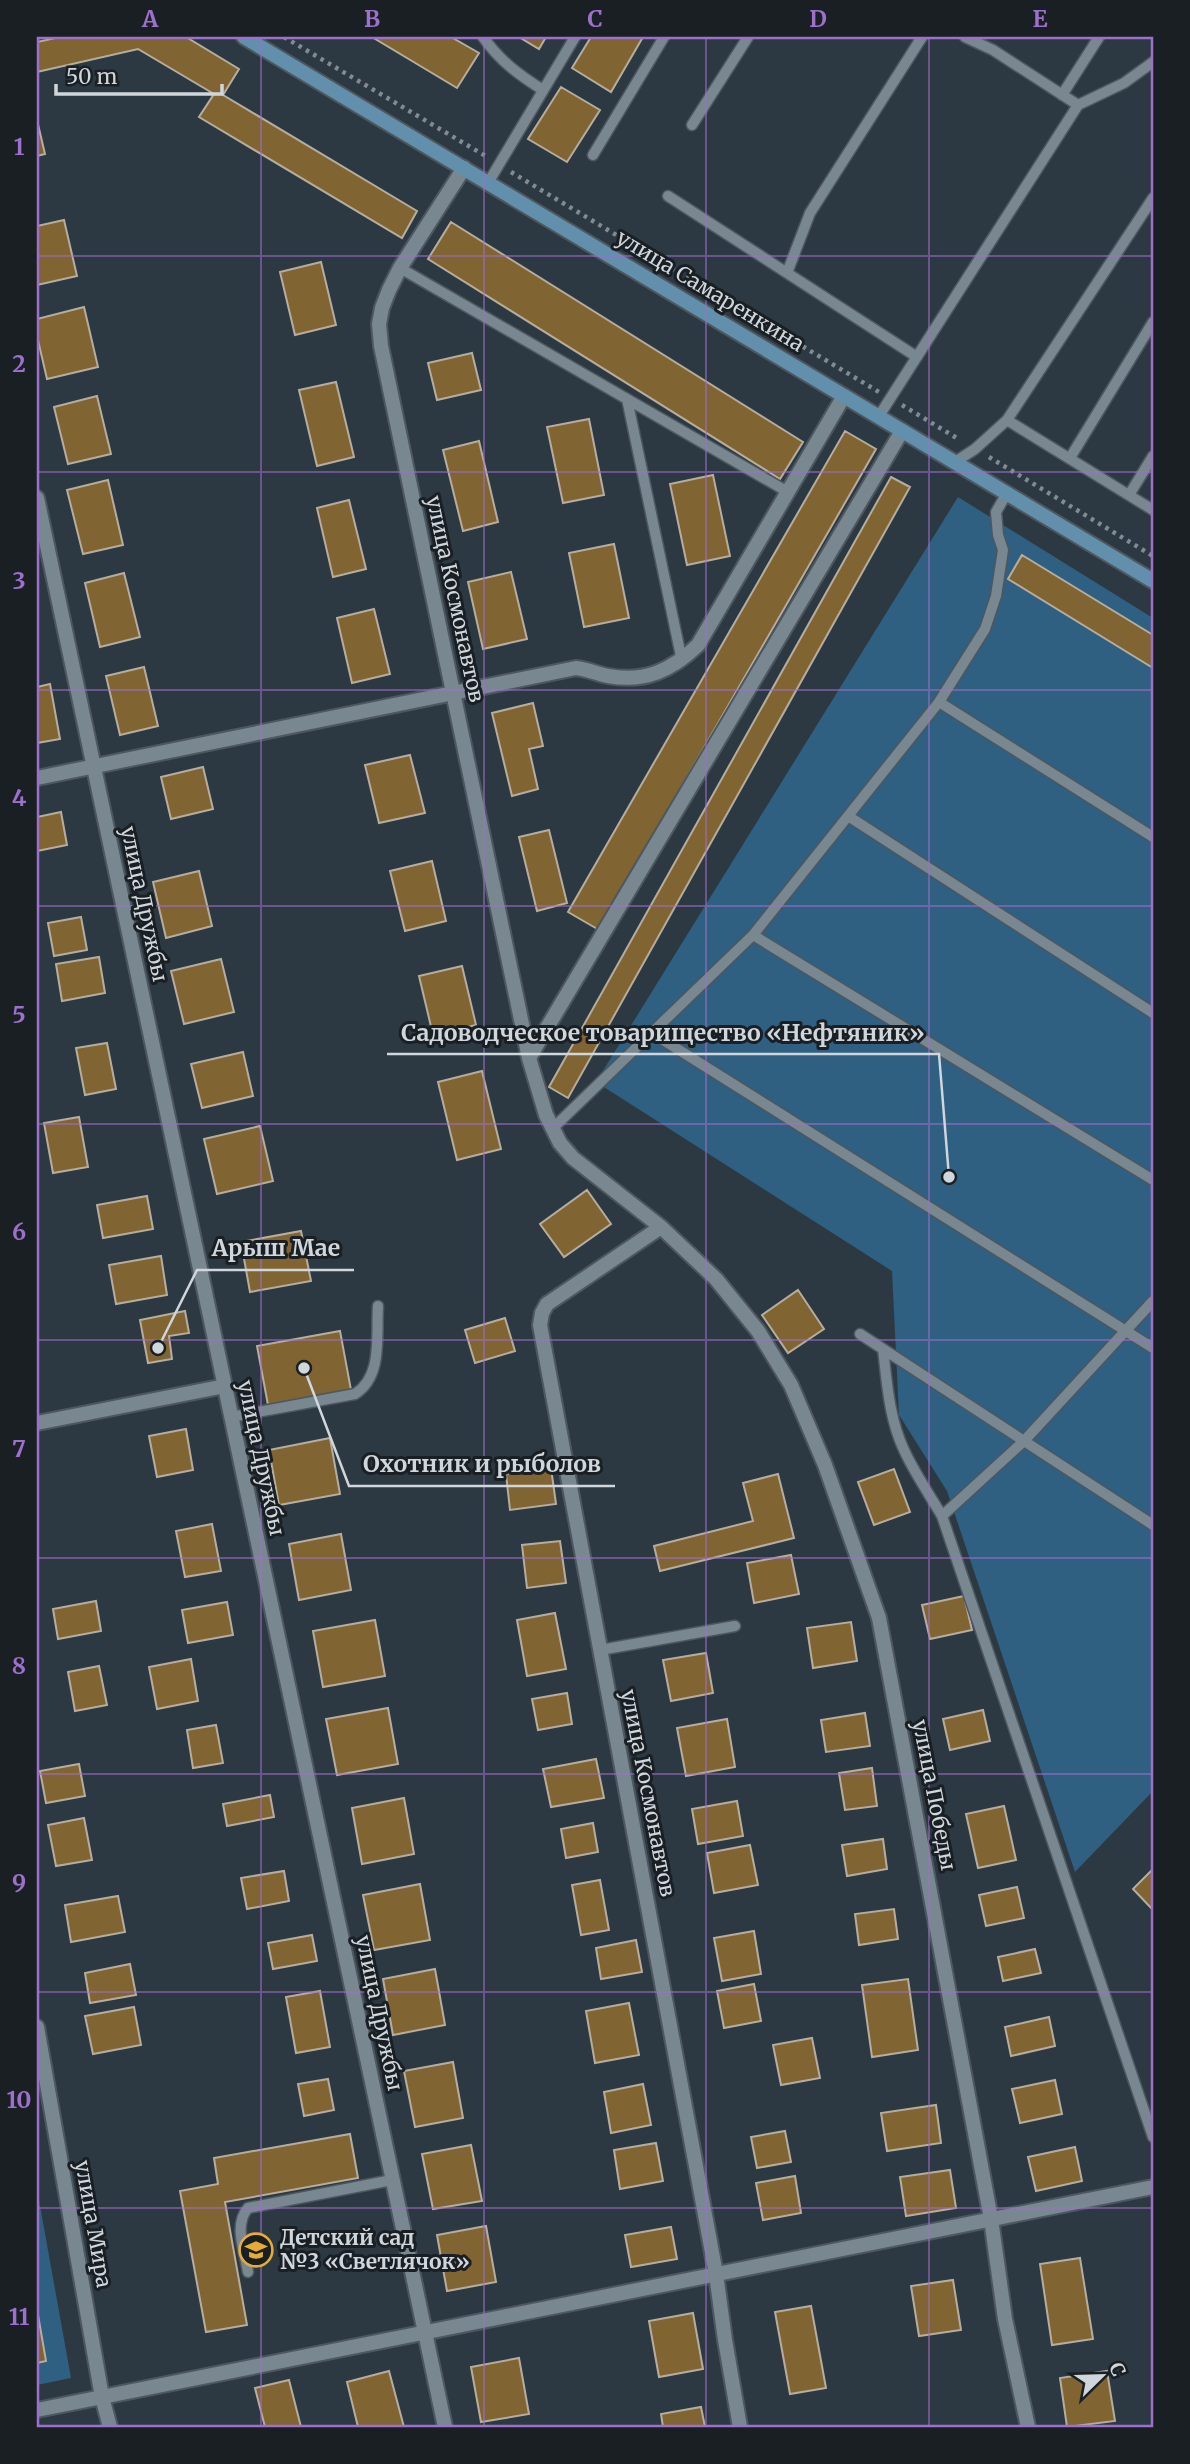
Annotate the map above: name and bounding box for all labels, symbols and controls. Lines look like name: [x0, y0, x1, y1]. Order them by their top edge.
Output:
text: A: [141, 4, 159, 33]
text: B: [364, 4, 380, 33]
text: C: [587, 4, 603, 33]
text: D: [809, 4, 827, 33]
text: E: [1032, 4, 1048, 33]
scale bar: [56, 52, 222, 96]
text: 50 m: [66, 63, 117, 90]
text: 1: [14, 132, 25, 161]
street label: улица Самаренкина: [611, 224, 809, 357]
text: 2: [12, 349, 26, 378]
street label: улица Космонавтов: [420, 493, 491, 705]
text: 3: [12, 566, 26, 595]
text: 4: [12, 783, 27, 812]
street label: улица Дружбы: [115, 824, 174, 984]
text: 5: [12, 1000, 26, 1029]
callout: Садоводческое товарищество «Нефтяник»: [387, 1010, 939, 1054]
text: Садоводческое товарищество «Нефтяник»: [401, 1018, 925, 1047]
text: 6: [12, 1217, 26, 1246]
callout: Арыш Мае: [197, 1226, 354, 1270]
text: Арыш Мае: [211, 1233, 340, 1262]
street label: улица Дружбы: [232, 1378, 291, 1538]
text: 7: [12, 1434, 26, 1463]
callout: Охотник и рыболов: [349, 1442, 615, 1486]
text: Охотник и рыболов: [363, 1449, 601, 1478]
text: 8: [12, 1651, 26, 1680]
street label: улица Космонавтов: [615, 1687, 682, 1899]
street label: улица Победы: [907, 1717, 962, 1873]
text: 9: [12, 1868, 26, 1897]
street label: улица Дружбы: [350, 1933, 409, 2093]
text: 10: [7, 2085, 31, 2114]
street label: улица Мира: [69, 2158, 118, 2290]
place label: Детский сад №3 «Светлячок»: [280, 2224, 470, 2275]
school or university icon: Детский сад №3 «Светлячок»: [237, 2231, 275, 2269]
text: 11: [9, 2302, 30, 2331]
north arrow: [1068, 2342, 1138, 2412]
text: С: [1104, 2359, 1131, 2380]

